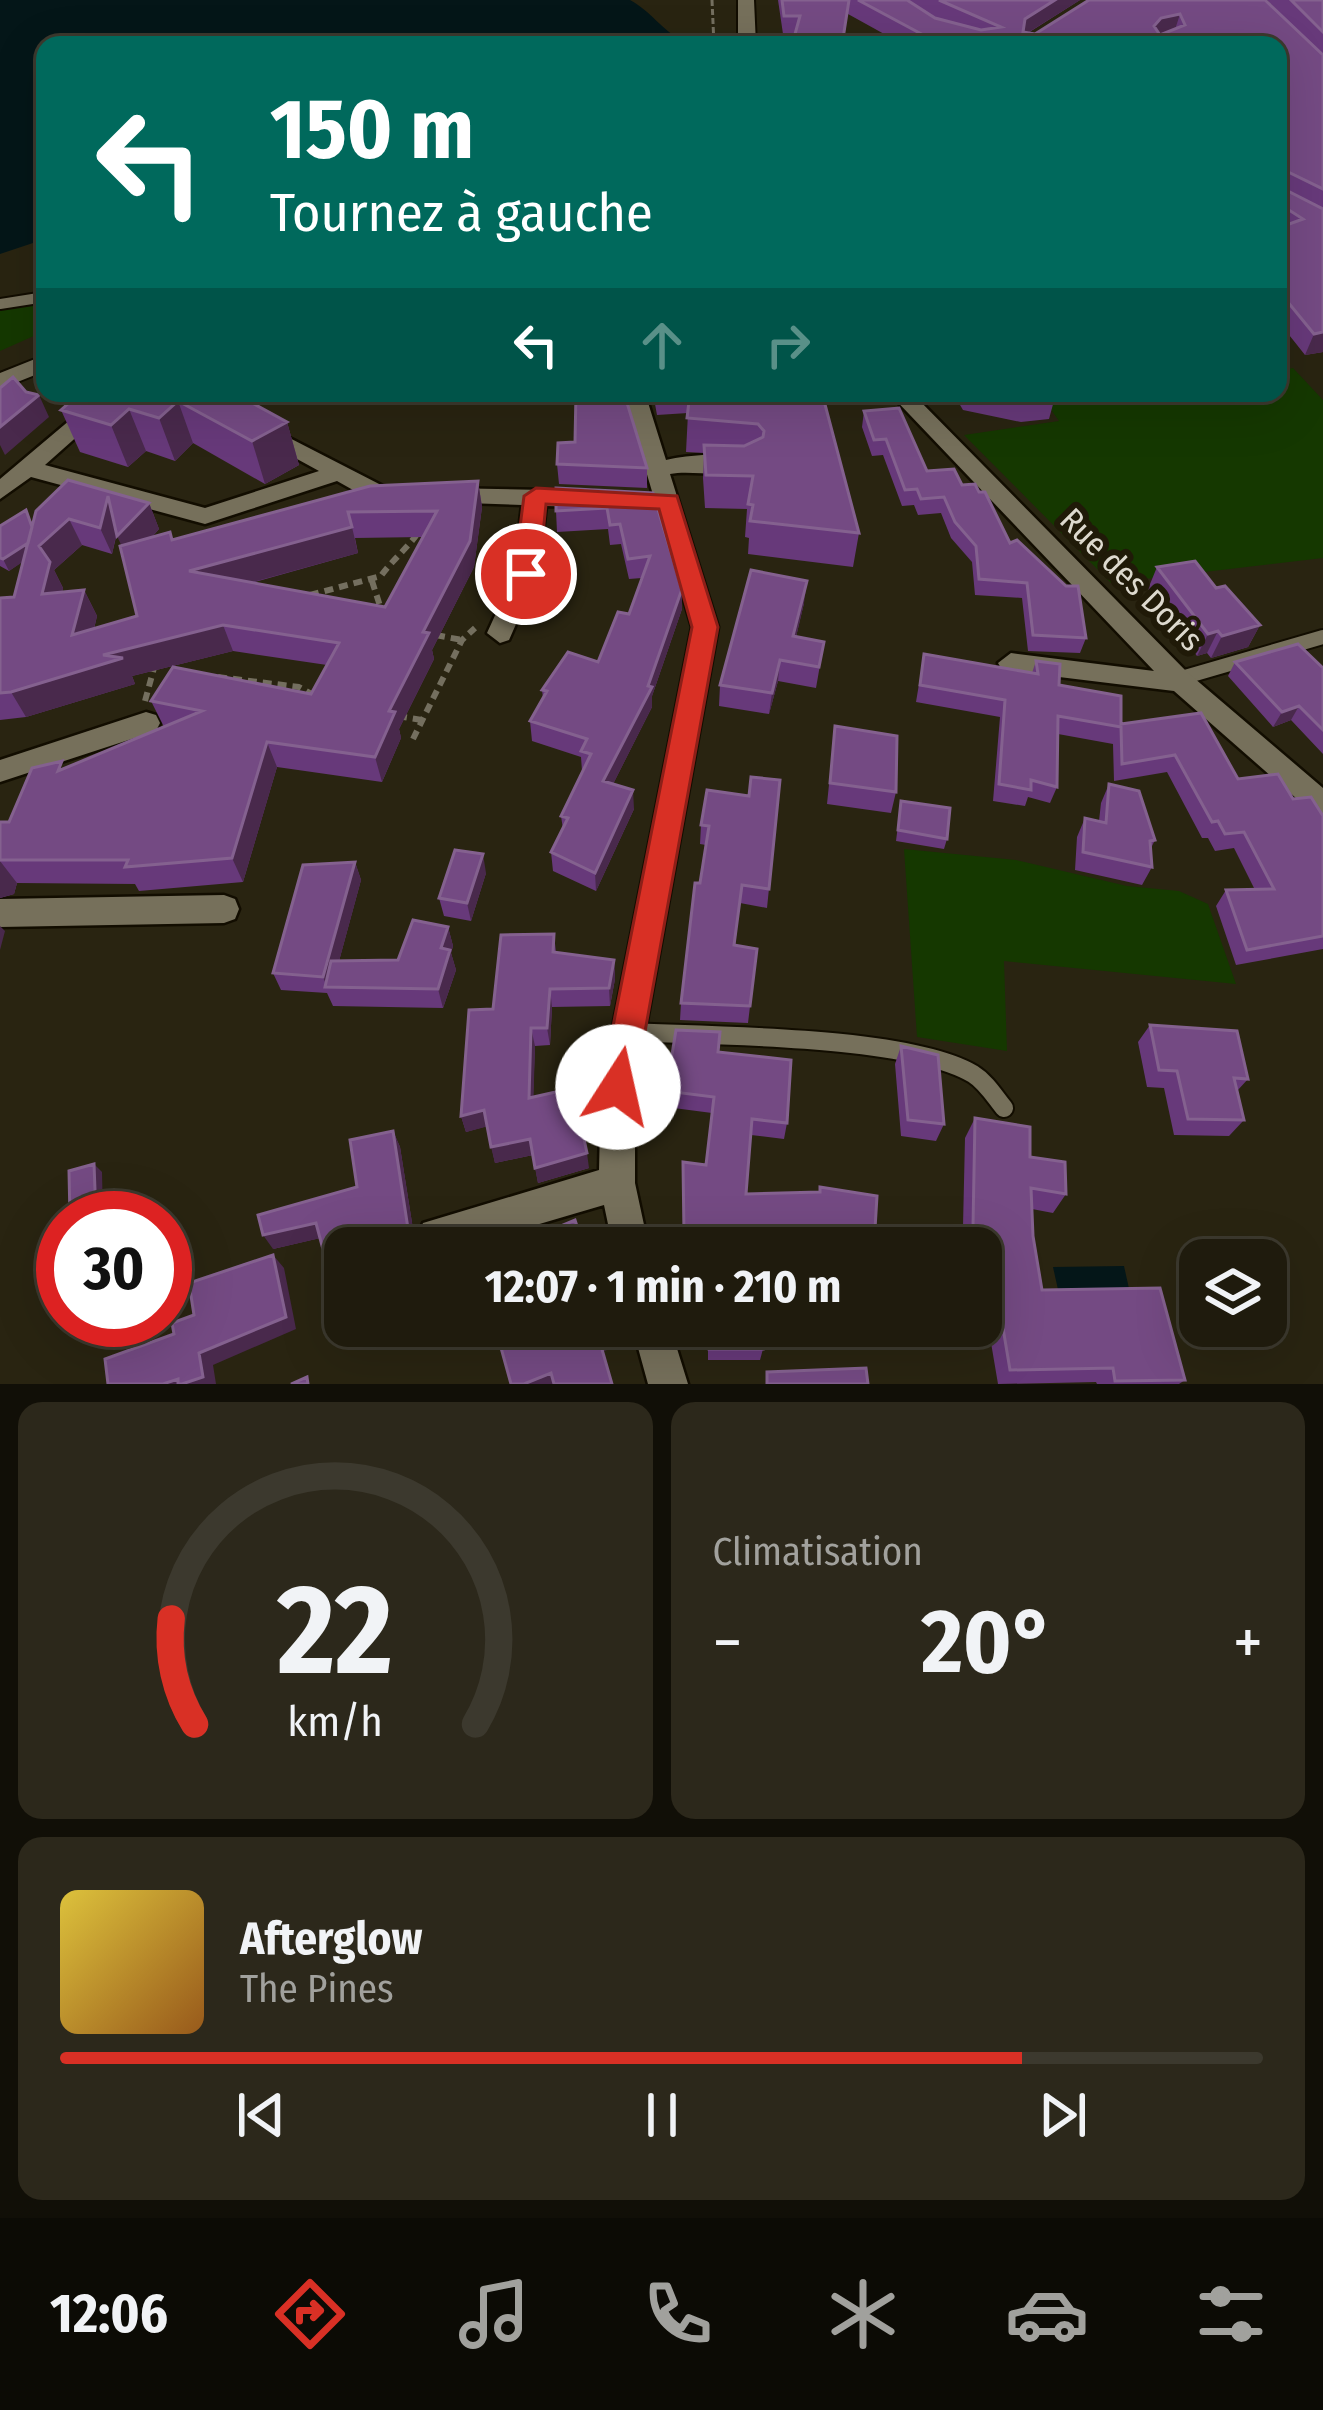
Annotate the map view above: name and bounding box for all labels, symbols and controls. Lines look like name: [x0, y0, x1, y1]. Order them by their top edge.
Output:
text: 150 m: [270, 79, 474, 180]
icon: left: [72, 84, 228, 240]
text: Tournez à gauche: [270, 181, 653, 245]
icon: left: [503, 312, 569, 378]
icon: ahead: [629, 312, 695, 378]
icon: right: [755, 312, 821, 378]
street label: Rue des Doris: [1052, 500, 1211, 659]
pin: [475, 523, 577, 625]
icon: arrive: [493, 541, 559, 607]
position arrow: [555, 1024, 681, 1150]
speed limit sign: 30: [36, 1191, 192, 1347]
map controls: [1179, 1239, 1287, 1347]
button: layers: [1179, 1239, 1287, 1347]
text: 12:07 · 1 min · 210 m: [485, 1260, 841, 1314]
text: Climatisation: [713, 1529, 923, 1575]
text: 22: [276, 1556, 393, 1706]
text: 20°: [921, 1588, 1054, 1696]
text: −: [713, 1603, 742, 1682]
text: +: [1233, 1603, 1263, 1682]
text: km/h: [287, 1695, 383, 1746]
text: Afterglow: [240, 1912, 422, 1966]
text: The Pines: [240, 1966, 394, 2012]
icon: previous: [228, 2082, 294, 2148]
icon: pause: [629, 2082, 695, 2148]
icon: next: [1030, 2082, 1096, 2148]
icon: directions: [268, 2272, 352, 2356]
icon: music: [452, 2272, 536, 2356]
icon: phone: [636, 2272, 720, 2356]
icon: climate: [821, 2272, 905, 2356]
icon: car: [1005, 2272, 1089, 2356]
icon: filters: [1189, 2272, 1273, 2356]
text: 12:06: [50, 2282, 168, 2346]

